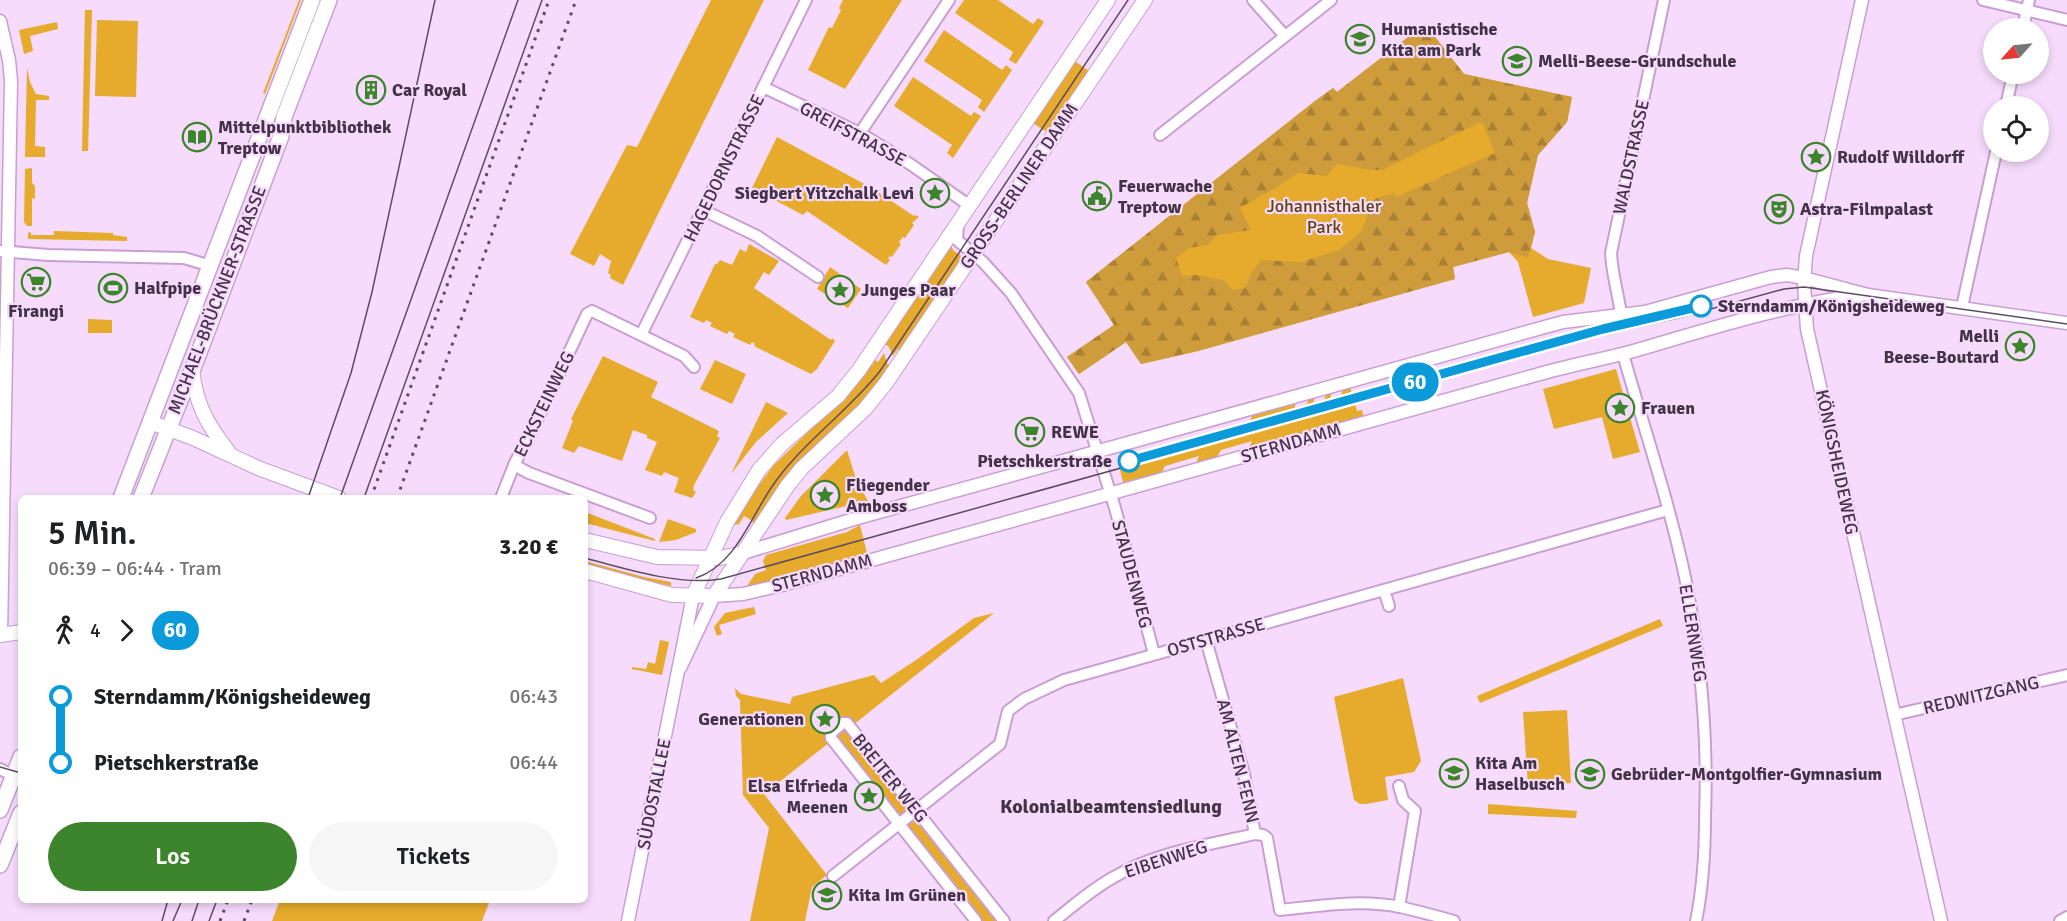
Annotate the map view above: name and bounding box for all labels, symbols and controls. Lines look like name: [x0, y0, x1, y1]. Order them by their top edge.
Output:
place label: Humanistische Kita am Park: [1381, 18, 1498, 61]
north arrow: [1983, 18, 2049, 84]
map controls: [1983, 18, 2049, 162]
school or university icon: Humanistische Kita am Park: [1344, 23, 1376, 55]
school or university icon: Melli-Beese-Grundschule: [1501, 45, 1533, 77]
place label: Melli-Beese-Grundschule: [1538, 50, 1737, 72]
building icon: Car Royal: [355, 74, 387, 106]
place label: Car Royal: [392, 79, 467, 101]
street label: HAGEDORNSTRASSE: [679, 91, 769, 245]
button: locate: [1983, 96, 2049, 162]
street label: GREIFSTRASSE: [796, 97, 910, 171]
street label: WALDSTRASSE: [1608, 97, 1654, 217]
street label: GROSS-BERLINER DAMM: [955, 99, 1083, 273]
place label: Mittelpunktbibliothek Treptow: [218, 116, 392, 159]
library icon: Mittelpunktbibliothek Treptow: [181, 121, 213, 153]
place icon: Rudolf Willdorff: [1800, 141, 1832, 173]
place label: Rudolf Willdorff: [1837, 146, 1965, 168]
place label: Feuerwache Treptow: [1118, 175, 1212, 218]
place icon: Siegbert Yitzchalk Levi: [919, 177, 951, 209]
public building icon: Feuerwache Treptow: [1081, 180, 1113, 212]
place label: Siegbert Yitzchalk Levi: [735, 182, 914, 204]
street label: MICHAEL-BRÜCKNER-STRASSE: [163, 183, 271, 417]
theatre icon: Astra-Filmpalast: [1763, 193, 1795, 225]
park label: Johannisthaler Park: [1267, 195, 1382, 238]
place label: Astra-Filmpalast: [1800, 198, 1933, 220]
supermarket icon: Firangi: [20, 266, 52, 298]
sports icon: Halfpipe: [97, 272, 129, 304]
place icon: Junges Paar: [824, 274, 856, 306]
place label: Halfpipe: [134, 277, 201, 299]
place label: Junges Paar: [861, 279, 956, 301]
marker: Sterndamm/Königsheideweg: [1690, 295, 1712, 317]
place label: Sterndamm/Königsheideweg: [1718, 295, 1945, 317]
place label: Firangi: [8, 300, 64, 322]
place label: Melli Beese-Boutard: [1883, 325, 1999, 368]
place icon: Melli Beese-Boutard: [2004, 330, 2036, 362]
street label: ECKSTEINWEG: [509, 348, 579, 460]
line badge: 60: [1388, 362, 1442, 401]
text: 60: [1404, 369, 1426, 395]
street label: KÖNIGSHEIDEWEG: [1811, 387, 1863, 537]
place icon: Frauen: [1604, 392, 1636, 424]
place label: Frauen: [1641, 397, 1695, 419]
supermarket icon: REWE: [1014, 416, 1046, 448]
street label: STERNDAMM: [1238, 418, 1344, 468]
place label: REWE: [1051, 421, 1099, 443]
place label: Pietschkerstraße: [977, 450, 1112, 472]
marker: Pietschkerstraße: [1118, 450, 1140, 472]
place label: Fliegender Amboss: [846, 474, 930, 517]
place icon: Fliegender Amboss: [809, 479, 841, 511]
text: 5 Min.: [48, 513, 137, 554]
street label: STAUDENWEG: [1107, 518, 1157, 630]
text: 3.20 €: [499, 533, 558, 560]
street label: STERNDAMM: [769, 549, 875, 597]
text: 06:39 – 06:44 · Tram: [48, 556, 222, 581]
street label: ELLERNWEG: [1674, 582, 1712, 684]
street label: OSTSTRASSE: [1165, 613, 1267, 661]
icon: walk: [48, 614, 81, 647]
icon: forward: [110, 614, 143, 647]
text: 60: [164, 617, 187, 643]
text: 4: [90, 618, 101, 643]
street label: REDWITZGANG: [1921, 671, 2041, 719]
text: Sterndamm/Königsheideweg: [94, 683, 371, 710]
text: 06:43: [509, 684, 558, 709]
street label: AM ALTEN FENN: [1212, 697, 1264, 825]
place icon: Generationen: [809, 703, 841, 735]
place label: Generationen: [698, 708, 804, 730]
street label: BREITER WEG: [847, 729, 933, 827]
street label: SÜDOSTALLEE: [632, 737, 676, 851]
text: Pietschkerstraße: [94, 749, 259, 776]
text: 06:44: [509, 750, 558, 775]
place label: Kita Am Haselbusch: [1475, 752, 1565, 795]
school or university icon: Kita Am Haselbusch: [1438, 757, 1470, 789]
school or university icon: Gebrüder-Montgolfier-Gymnasium: [1574, 758, 1606, 790]
place label: Gebrüder-Montgolfier-Gymnasium: [1611, 763, 1882, 785]
place label: Elsa Elfrieda Meenen: [748, 775, 848, 818]
place icon: Elsa Elfrieda Meenen: [853, 780, 885, 812]
district label: Kolonialbeamtensiedlung: [1000, 794, 1222, 819]
button: Los: [48, 822, 297, 891]
button: Tickets: [309, 822, 558, 891]
street label: EIBENWEG: [1122, 835, 1210, 883]
school or university icon: Kita Im Grünen: [811, 879, 843, 911]
place label: Kita Im Grünen: [848, 884, 966, 906]

